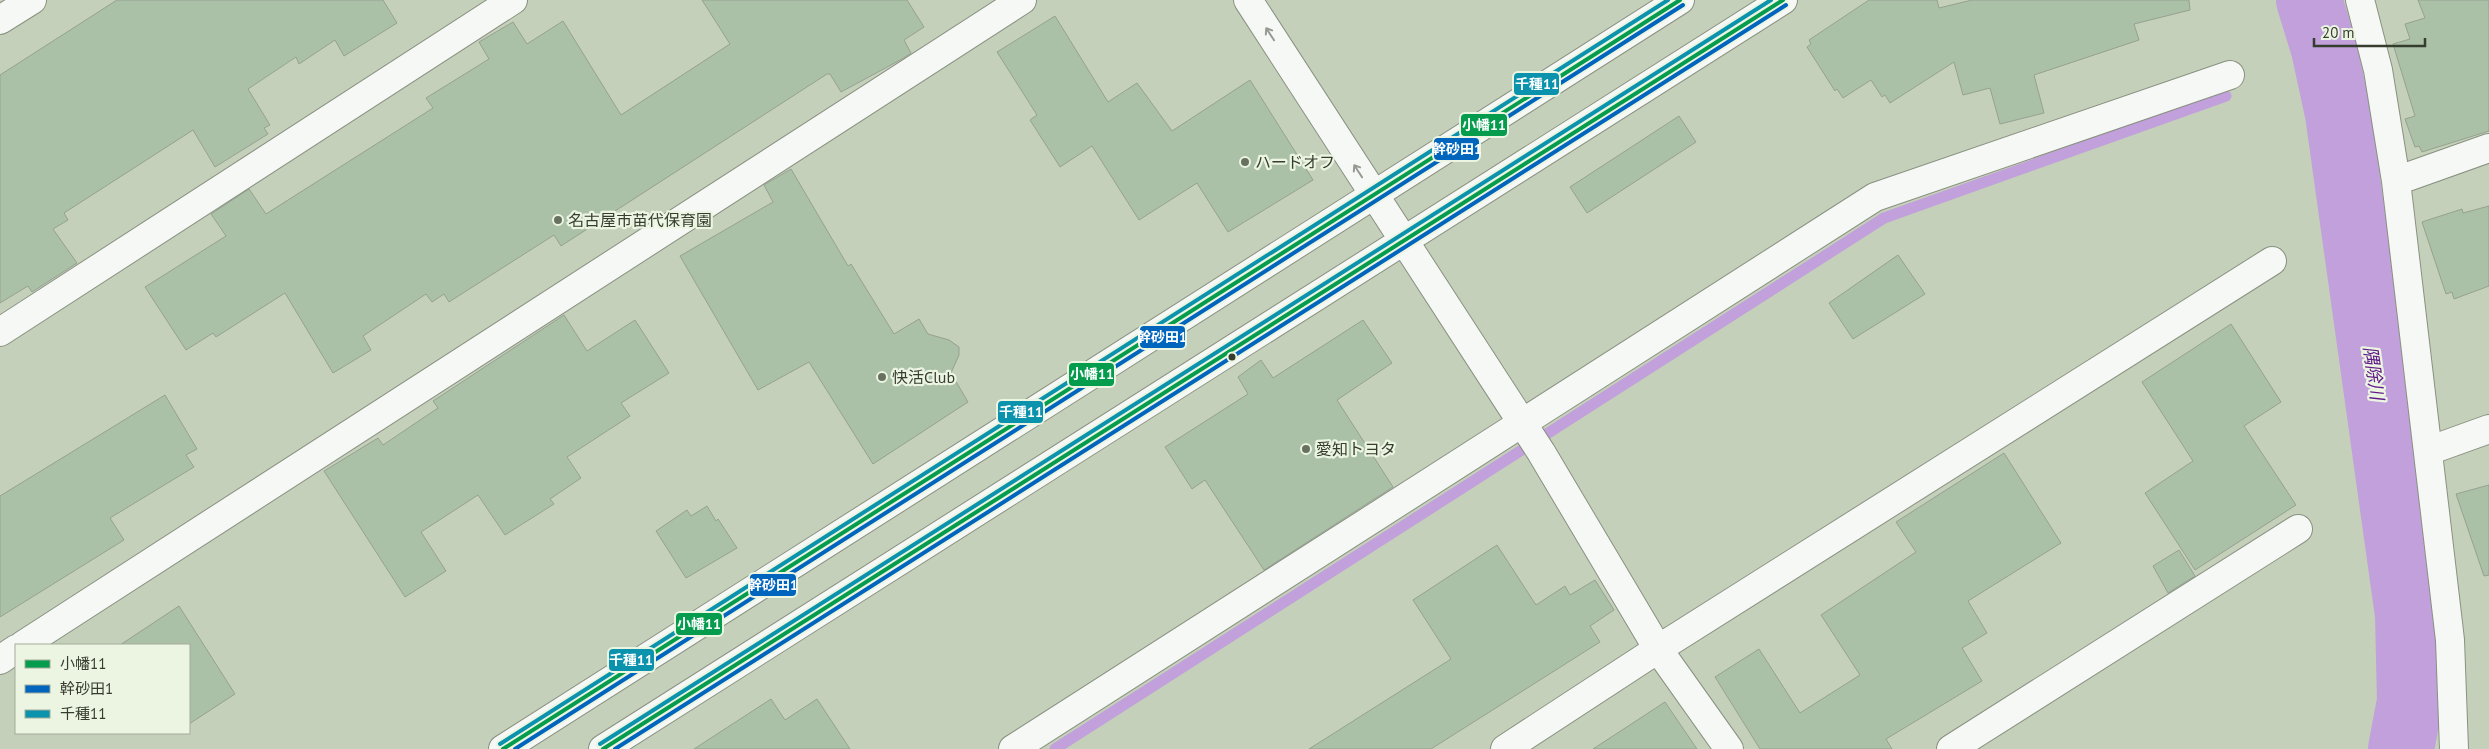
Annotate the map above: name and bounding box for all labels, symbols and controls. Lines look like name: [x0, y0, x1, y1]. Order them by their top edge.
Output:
scale bar: [2314, 15, 2425, 47]
text: 20 m: [2322, 23, 2355, 42]
one-way arrow: [1265, 28, 1275, 42]
line badge: 千種11: [1513, 72, 1560, 96]
text: 千種11: [1515, 75, 1559, 93]
line badge: 小幡11: [1460, 113, 1508, 137]
text: 小幡11: [1462, 116, 1506, 134]
line badge: 幹砂田1: [1433, 137, 1480, 161]
text: 幹砂田1: [1432, 140, 1482, 158]
place label: ハードオフ: [1255, 152, 1335, 172]
marker: ハードオフ: [1239, 156, 1251, 168]
one-way arrow: [1353, 164, 1363, 178]
place label: 名古屋市苗代保育園: [568, 210, 712, 230]
marker: 名古屋市苗代保育園: [552, 214, 564, 226]
line badge: 幹砂田1: [1139, 325, 1186, 349]
text: 幹砂田1: [1137, 328, 1187, 346]
water label: 隅除川: [2359, 345, 2389, 403]
unlabelled marker: [1227, 352, 1237, 362]
line badge: 小幡11: [1068, 362, 1115, 387]
text: 小幡11: [1070, 365, 1114, 383]
place label: 快活Club: [892, 367, 955, 387]
marker: 快活Club: [876, 371, 888, 383]
line badge: 千種11: [997, 400, 1044, 424]
text: 千種11: [999, 403, 1043, 421]
place label: 愛知トヨタ: [1316, 439, 1396, 459]
marker: 愛知トヨタ: [1300, 443, 1312, 455]
line badge: 幹砂田1: [749, 573, 797, 597]
text: 幹砂田1: [748, 576, 798, 594]
line badge: 小幡11: [675, 612, 723, 636]
text: 小幡11: [677, 615, 721, 633]
legend: [15, 644, 190, 734]
line badge: 千種11: [608, 648, 655, 672]
text: 千種11: [609, 651, 653, 669]
text: 小幡11: [60, 654, 106, 673]
text: 幹砂田1: [60, 679, 113, 698]
text: 千種11: [60, 704, 106, 723]

